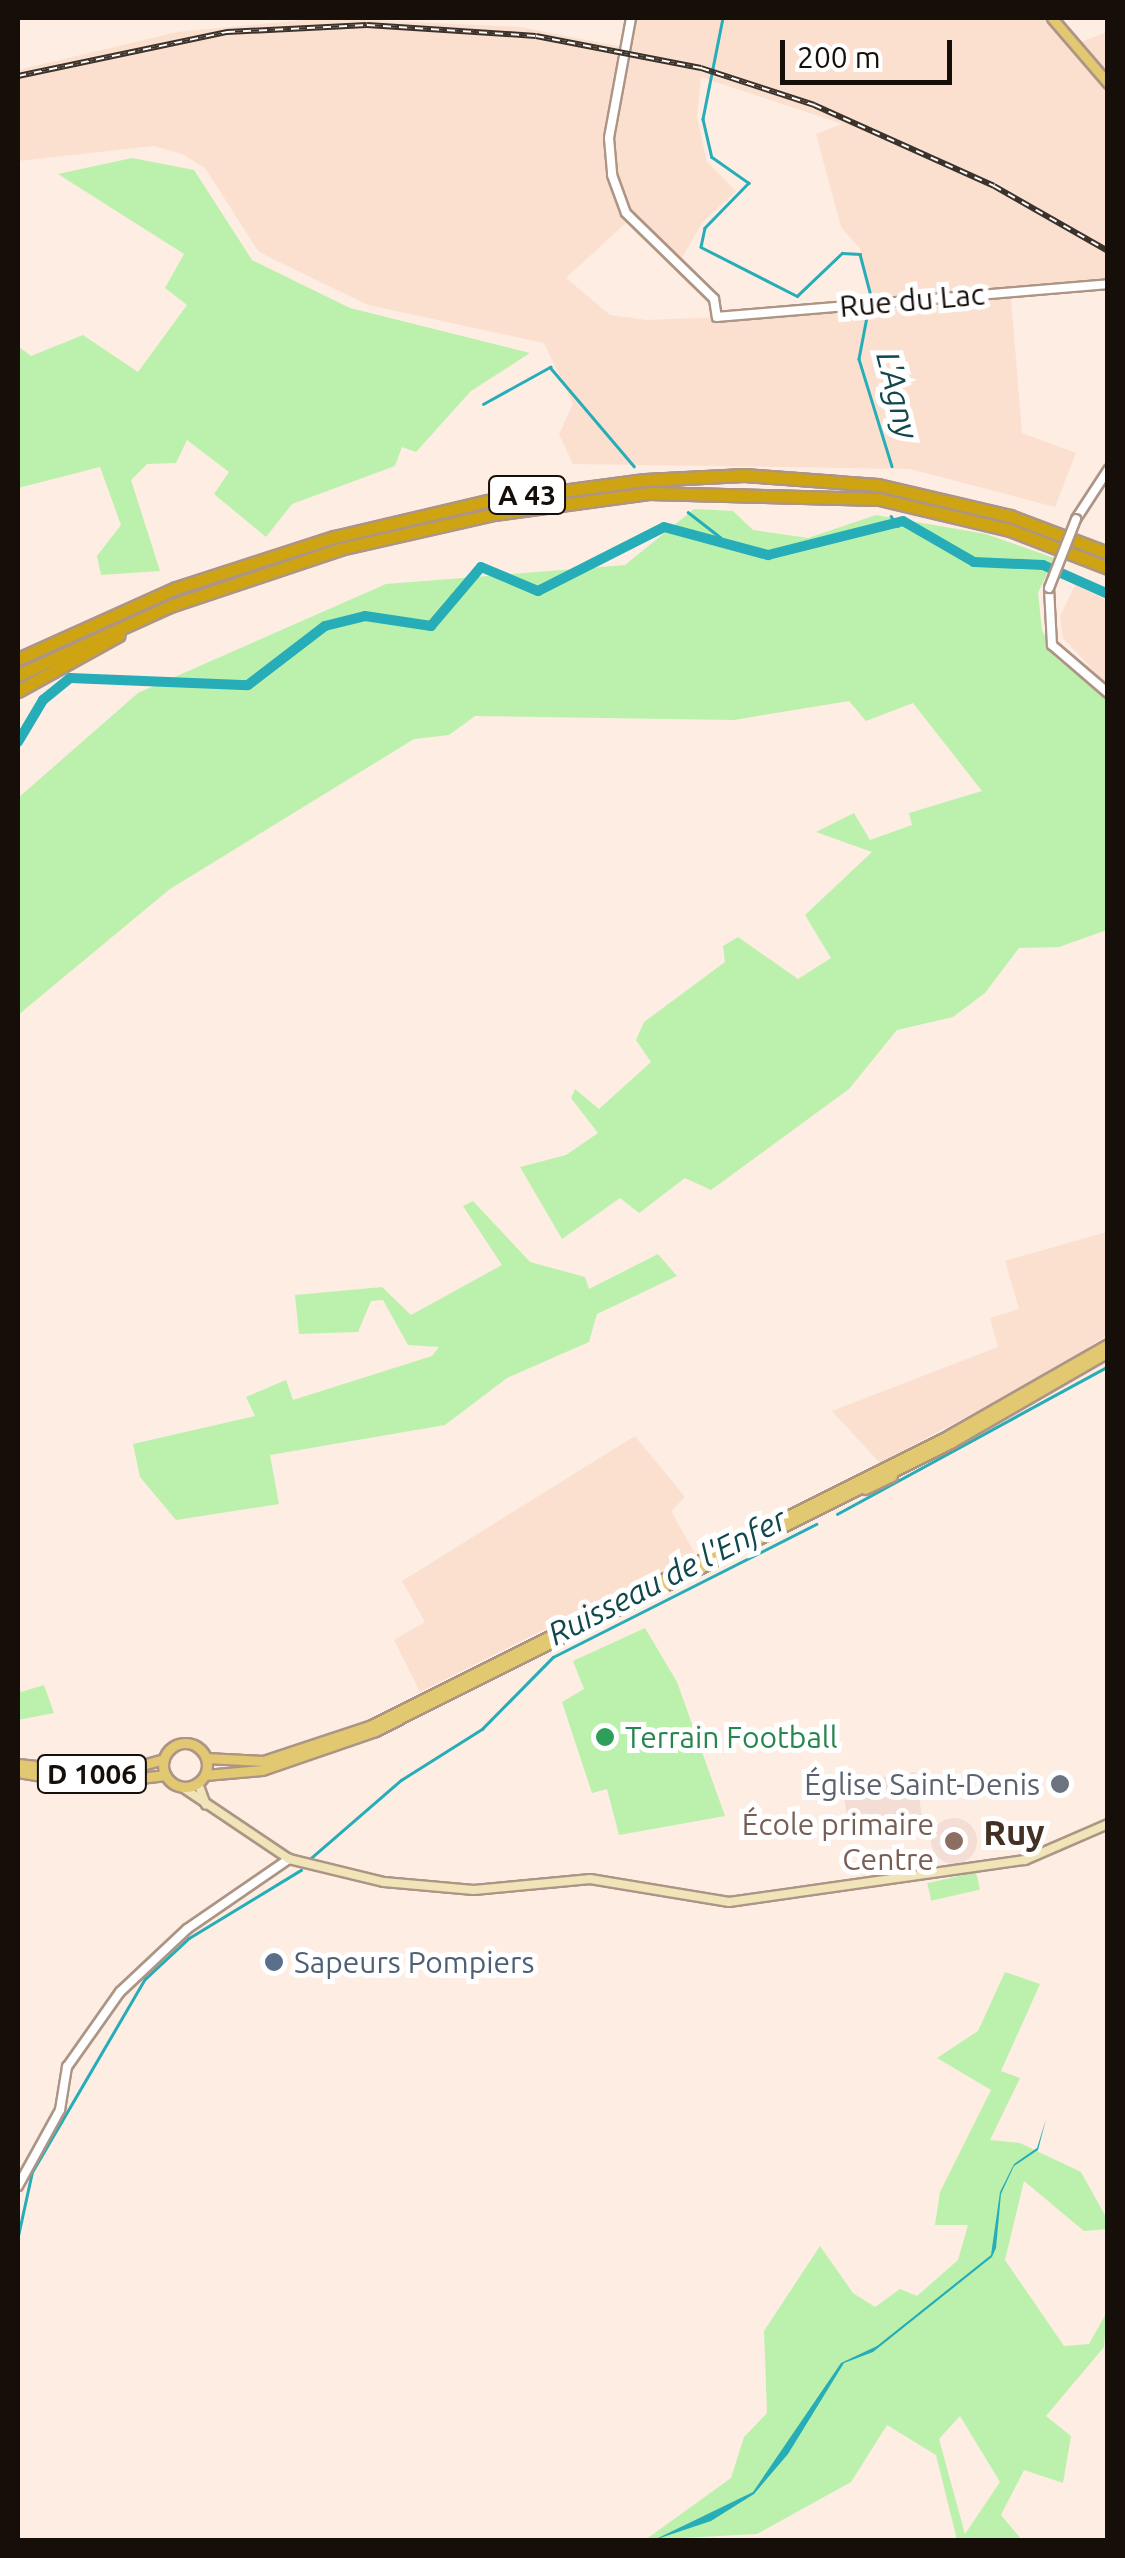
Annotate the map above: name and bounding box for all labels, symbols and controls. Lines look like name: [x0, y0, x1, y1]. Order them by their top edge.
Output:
scale bar: [785, 20, 958, 82]
text: 200 m: [797, 40, 881, 74]
street label: Rue du Lac: [838, 276, 986, 324]
water label: L'Agny: [869, 347, 927, 443]
road number: A 43: [487, 472, 567, 518]
water label: Ruisseau de l'Enfer: [541, 1499, 793, 1653]
place label: Terrain Football: [625, 1719, 838, 1755]
marker: Terrain Football: [594, 1726, 616, 1748]
road number: D 1006: [34, 1751, 150, 1797]
place label: Église Saint-Denis: [804, 1766, 1040, 1802]
marker: Église Saint-Denis: [1049, 1773, 1071, 1795]
place label: École primaire Centre: [742, 1806, 934, 1876]
district label: Ruy: [983, 1811, 1045, 1853]
marker: École primaire Centre: [943, 1830, 965, 1852]
place label: Sapeurs Pompiers: [294, 1944, 535, 1980]
marker: Sapeurs Pompiers: [263, 1951, 285, 1973]

